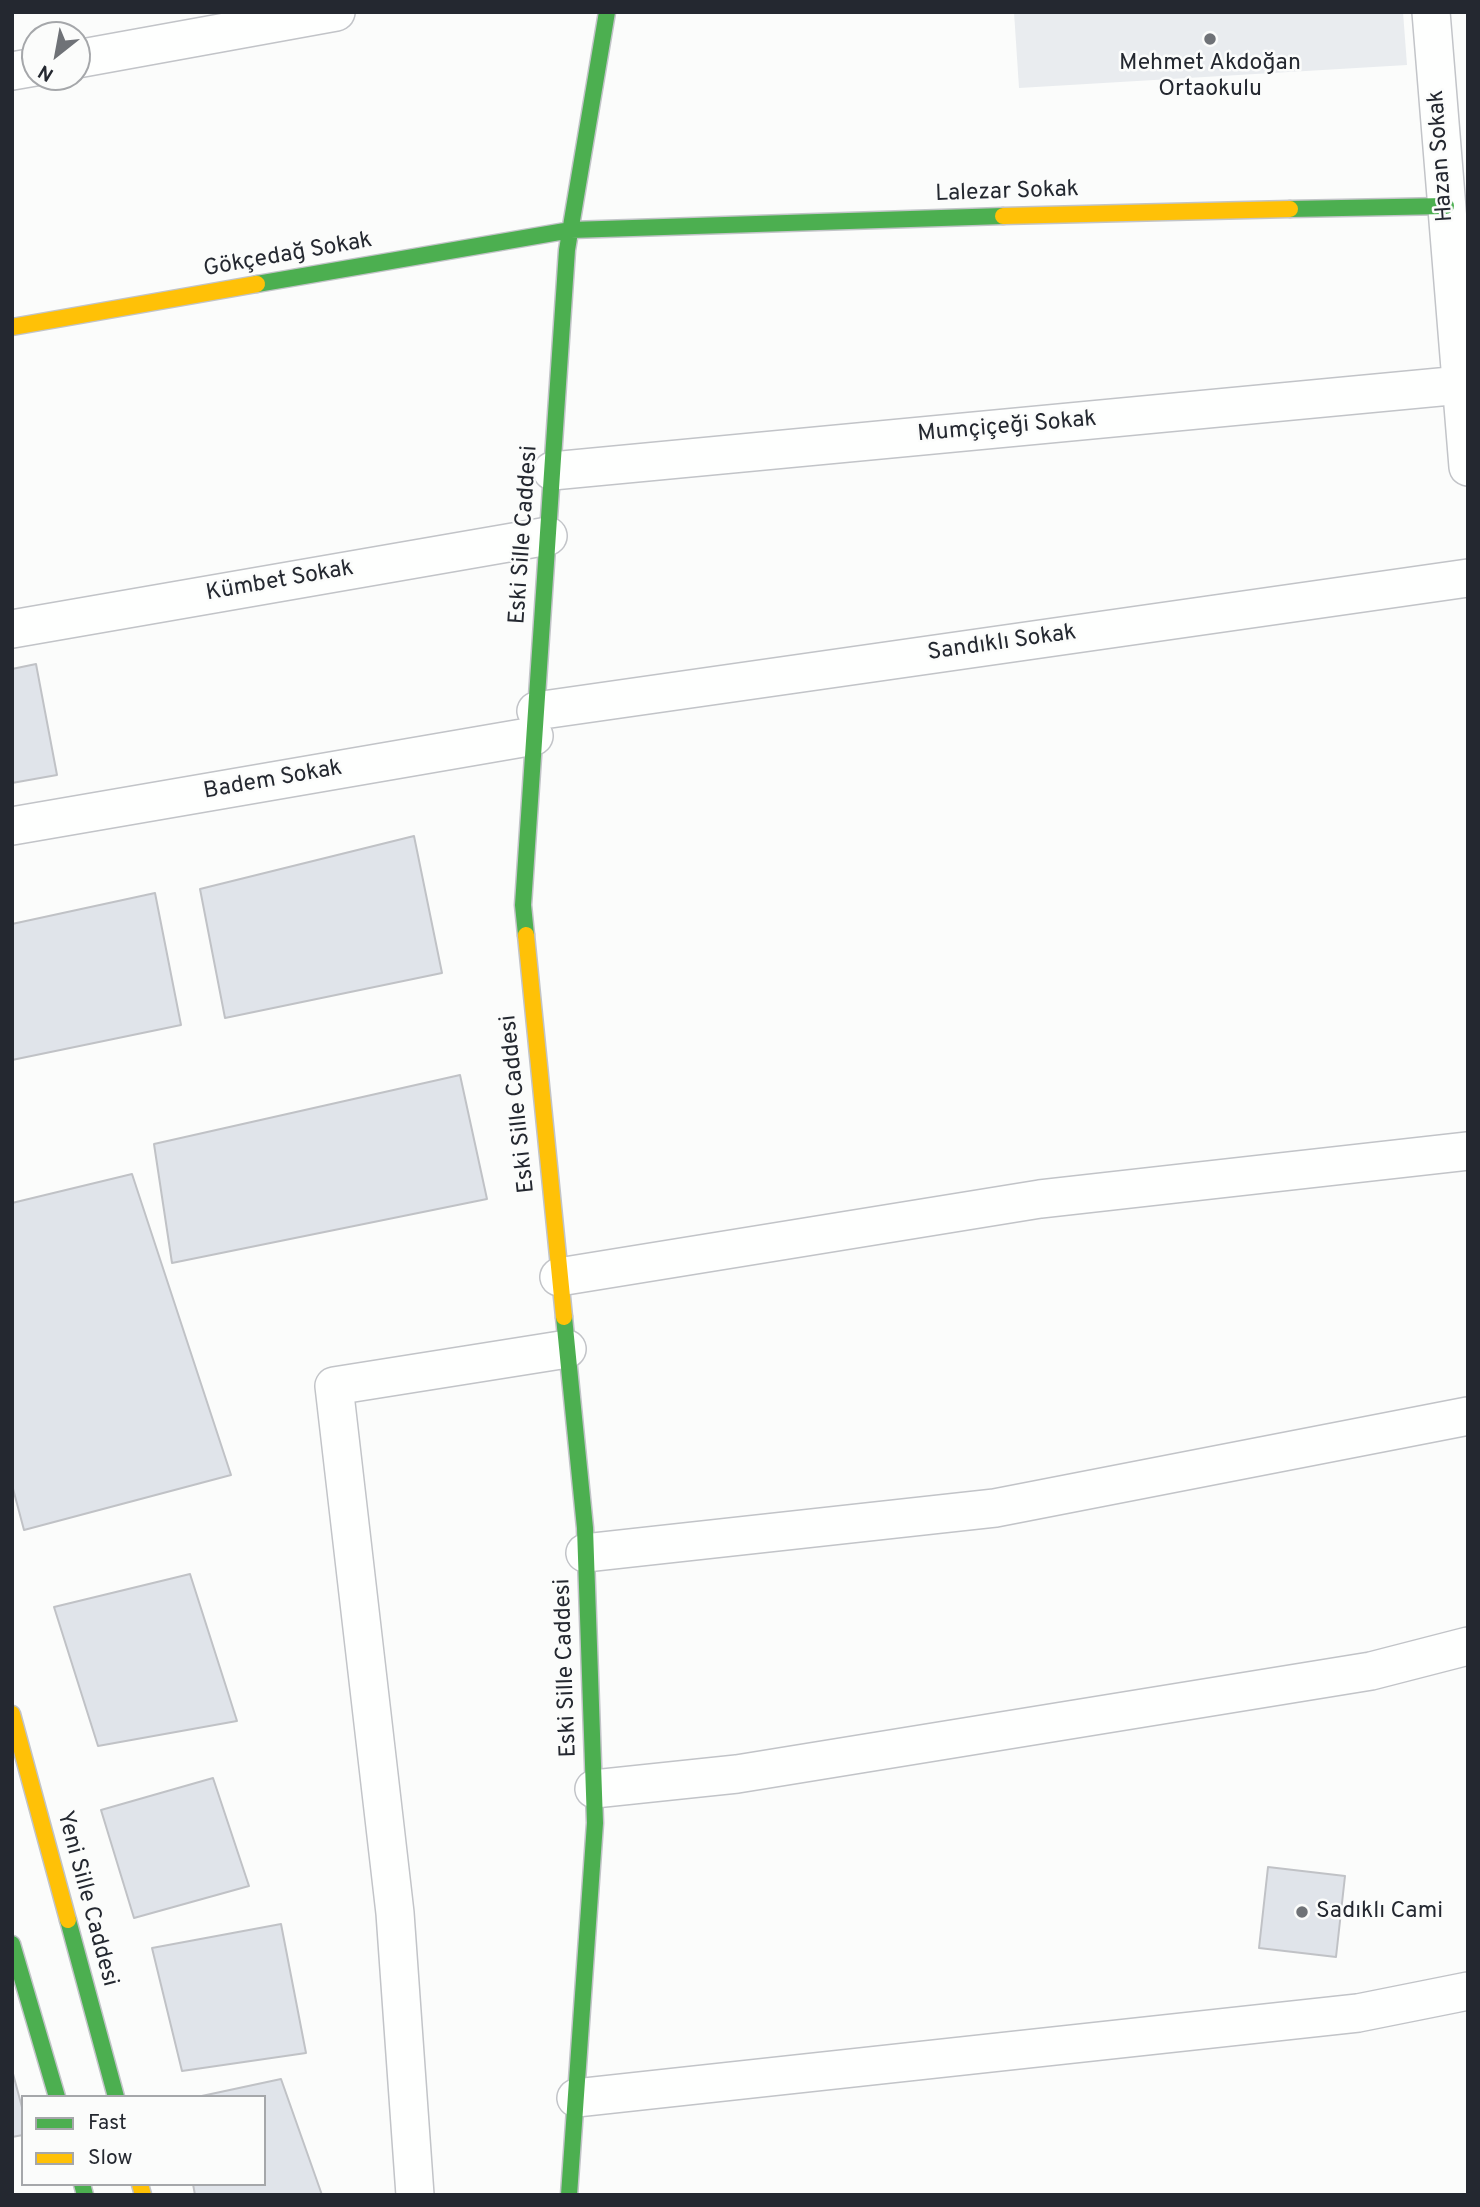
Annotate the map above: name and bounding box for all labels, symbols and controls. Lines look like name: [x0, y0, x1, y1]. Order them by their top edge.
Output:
north arrow: [21, 21, 91, 91]
marker: Mehmet Akdoğan Ortaokulu: [1202, 31, 1218, 47]
place label: Mehmet Akdoğan Ortaokulu: [1119, 50, 1301, 104]
text: N: [34, 58, 58, 86]
street label: Hazan Sokak: [1424, 89, 1460, 223]
street label: Lalezar Sokak: [935, 177, 1079, 209]
street label: Gökçedağ Sokak: [202, 228, 374, 284]
street label: Mumçiçeği Sokak: [916, 406, 1098, 450]
street label: Eski Sille Caddesi: [505, 445, 545, 625]
street label: Kümbet Sokak: [204, 555, 356, 609]
street label: Sandıklı Sokak: [926, 620, 1078, 668]
street label: Badem Sokak: [202, 755, 344, 807]
street label: Eski Sille Caddesi: [496, 1014, 542, 1194]
street label: Eski Sille Caddesi: [550, 1578, 584, 1758]
street label: Yeni Sille Caddesi: [49, 1808, 123, 1990]
place label: Sadıklı Cami: [1316, 1898, 1443, 1926]
marker: Sadıklı Cami: [1294, 1904, 1310, 1920]
legend: [21, 2095, 266, 2186]
text: Fast: [88, 2110, 127, 2137]
text: Slow: [88, 2145, 133, 2172]

